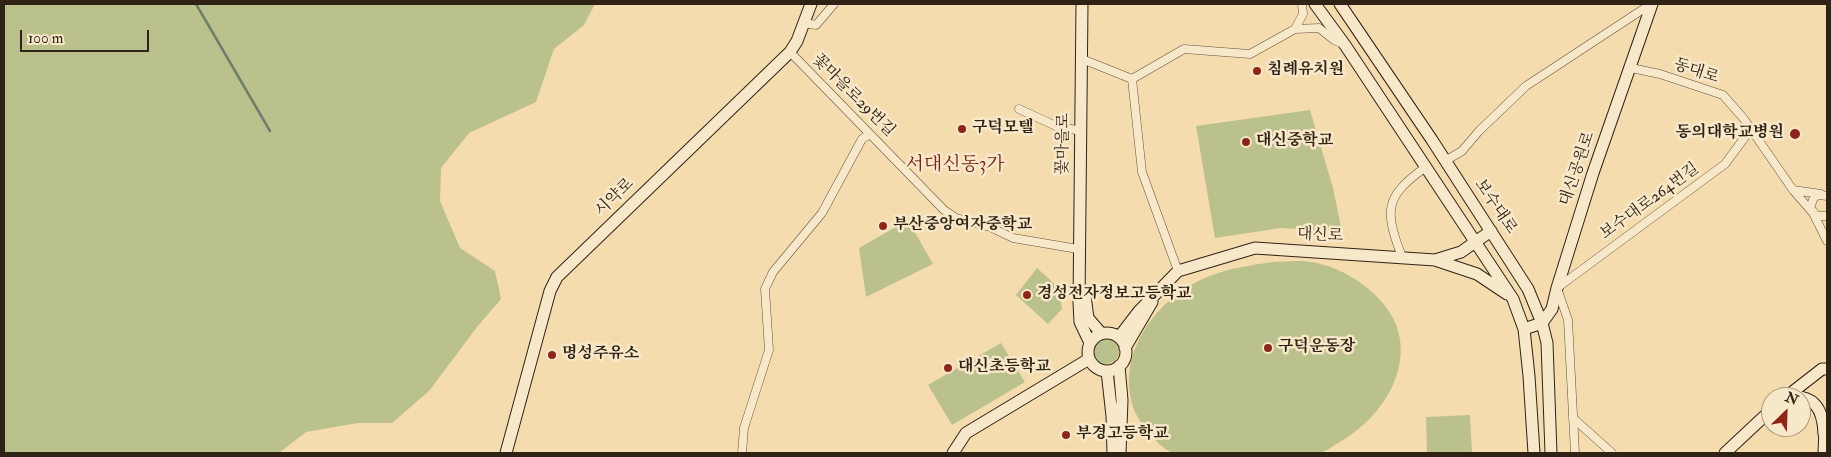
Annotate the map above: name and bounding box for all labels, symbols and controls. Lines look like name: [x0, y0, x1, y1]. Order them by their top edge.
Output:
scale bar: [22, 20, 151, 52]
text: 100 m: [28, 29, 63, 48]
street label: 꽃마을로29번길: [808, 51, 898, 141]
street label: 동대로: [1671, 56, 1721, 88]
place label: 침례유치원: [1267, 61, 1344, 81]
marker: 침례유치원: [1251, 65, 1263, 77]
street label: 꽃마을로: [1054, 113, 1074, 175]
place label: 구덕모텔: [972, 119, 1034, 139]
marker: 구덕모텔: [956, 123, 968, 135]
place label: 동의대학교병원: [1676, 124, 1784, 144]
marker: 동의대학교병원: [1788, 127, 1802, 141]
street label: 대신공원로: [1556, 129, 1600, 209]
place label: 대신중학교: [1256, 132, 1333, 152]
marker: 대신중학교: [1240, 136, 1252, 148]
district label: 서대신동3가: [905, 155, 1005, 177]
street label: 보수대로264번길: [1597, 160, 1703, 244]
street label: 시약로: [592, 175, 638, 221]
street label: 보수대로: [1470, 176, 1520, 238]
place label: 부산중앙여자중학교: [893, 216, 1032, 236]
marker: 부산중앙여자중학교: [877, 220, 889, 232]
street label: 대신로: [1296, 225, 1344, 247]
place label: 경성전자정보고등학교: [1037, 285, 1192, 305]
marker: 경성전자정보고등학교: [1021, 289, 1033, 301]
place label: 구덕운동장: [1278, 338, 1355, 358]
marker: 구덕운동장: [1262, 342, 1274, 354]
place label: 명성주유소: [562, 345, 639, 365]
marker: 명성주유소: [546, 349, 558, 361]
place label: 대신초등학교: [958, 358, 1051, 378]
marker: 대신초등학교: [942, 362, 954, 374]
north arrow: [1761, 387, 1811, 437]
text: N: [1783, 388, 1801, 409]
place label: 부경고등학교: [1076, 425, 1169, 445]
marker: 부경고등학교: [1060, 429, 1072, 441]

